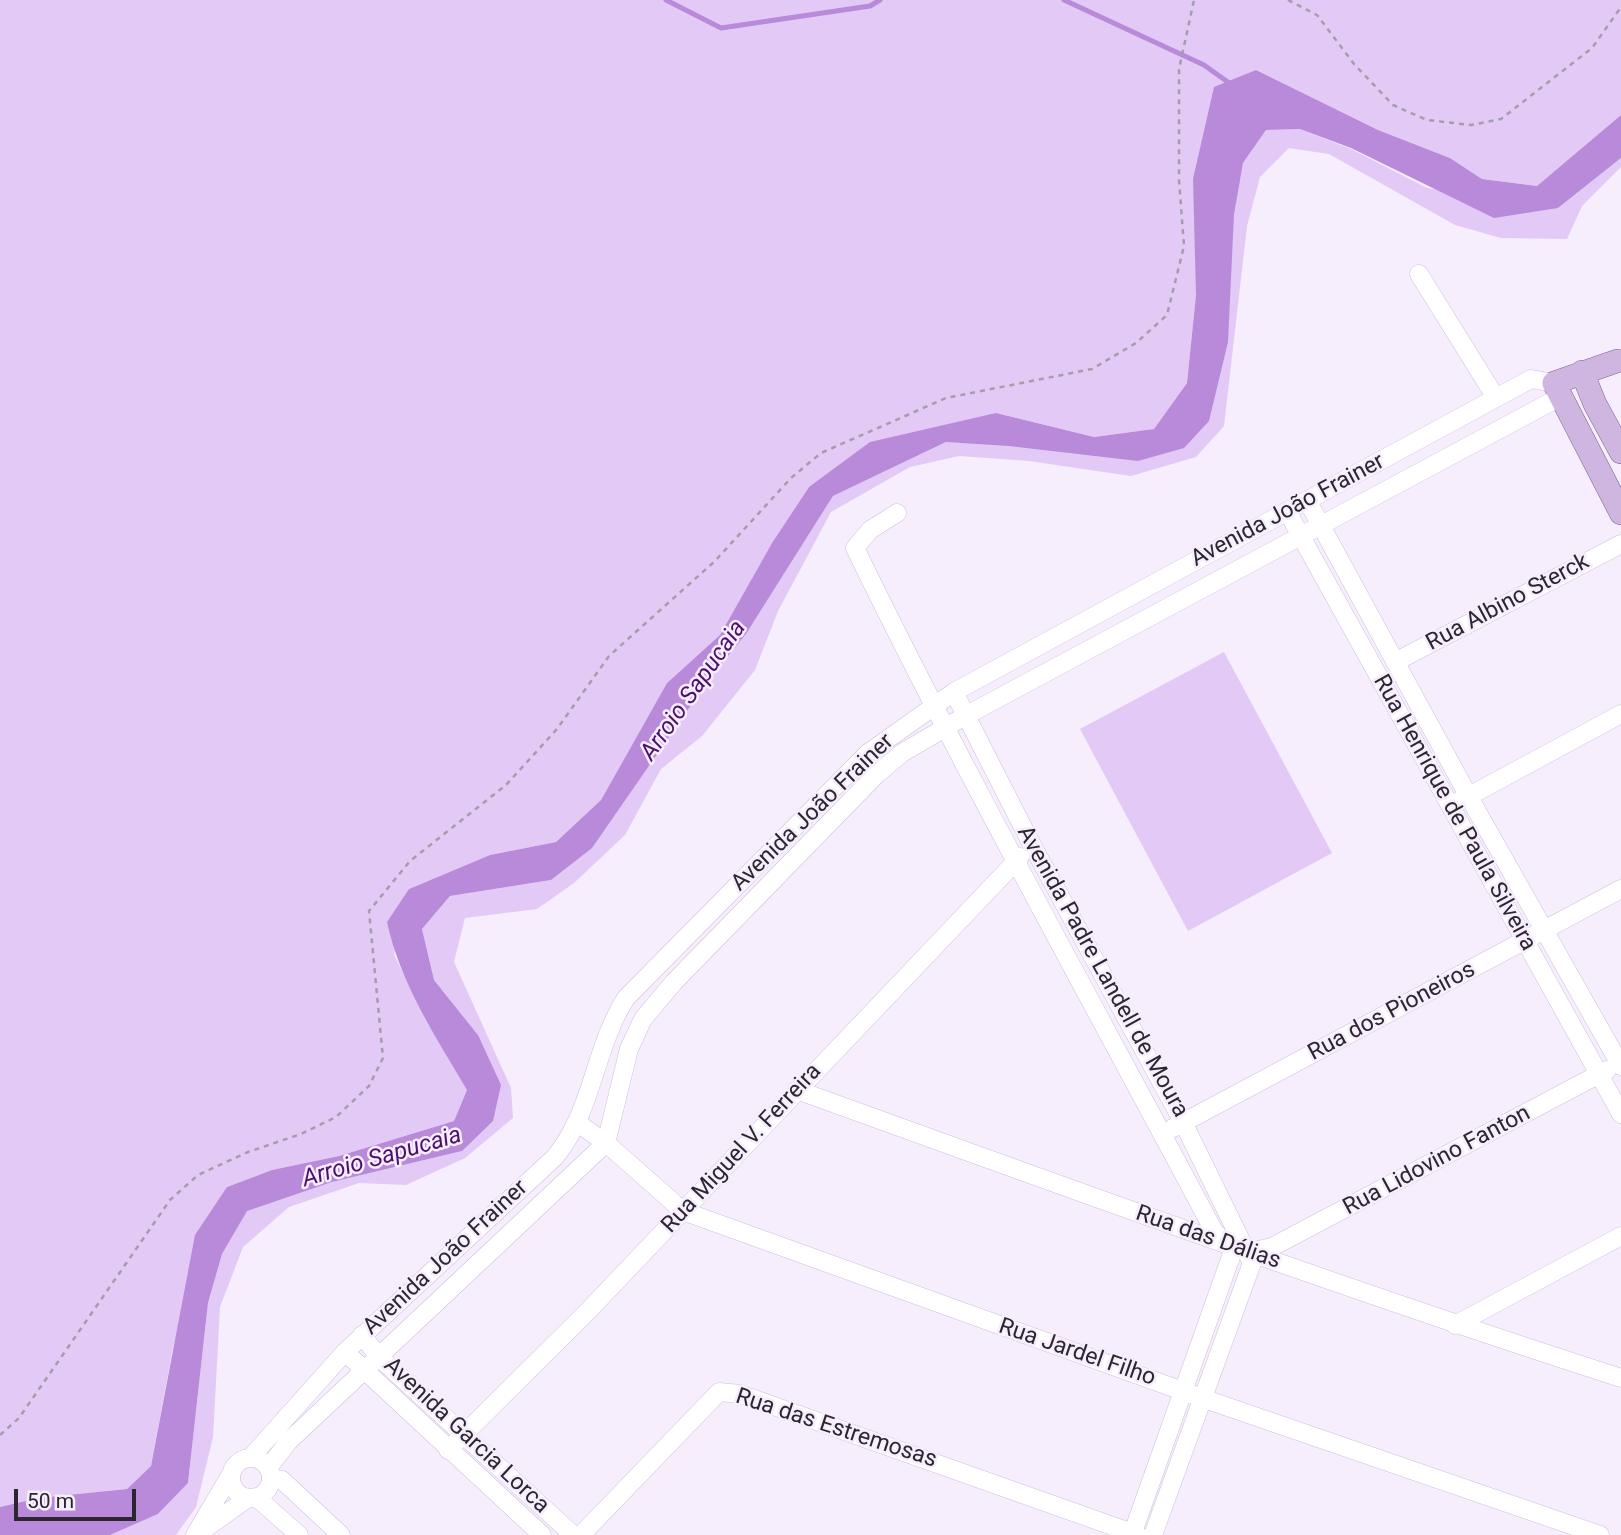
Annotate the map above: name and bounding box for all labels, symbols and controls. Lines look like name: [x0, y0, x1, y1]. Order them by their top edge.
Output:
street label: Avenida João Frainer: [1187, 448, 1389, 574]
street label: Rua Albino Sterck: [1422, 548, 1594, 658]
water label: Arroio Sapucaia: [635, 615, 753, 767]
street label: Rua Henrique de Paula Silveira: [1367, 670, 1541, 956]
street label: Avenida João Frainer: [726, 728, 900, 898]
street label: Avenida Padre Landell de Moura: [1010, 822, 1194, 1122]
street label: Rua dos Pioneiros: [1304, 956, 1480, 1068]
street label: Rua Miguel V. Ferreira: [656, 1059, 828, 1239]
street label: Rua Lidovino Fanton: [1339, 1100, 1535, 1222]
water label: Arroio Sapucaia: [299, 1121, 465, 1195]
street label: Avenida João Frainer: [358, 1175, 534, 1341]
street label: Rua das Dálias: [1132, 1200, 1284, 1276]
street label: Rua Jardel Filho: [995, 1313, 1159, 1393]
street label: Avenida Garcia Lorca: [377, 1352, 555, 1520]
street label: Rua das Estremosas: [732, 1383, 940, 1475]
scale bar: [18, 1476, 140, 1520]
text: 50 m: [27, 1489, 74, 1513]

